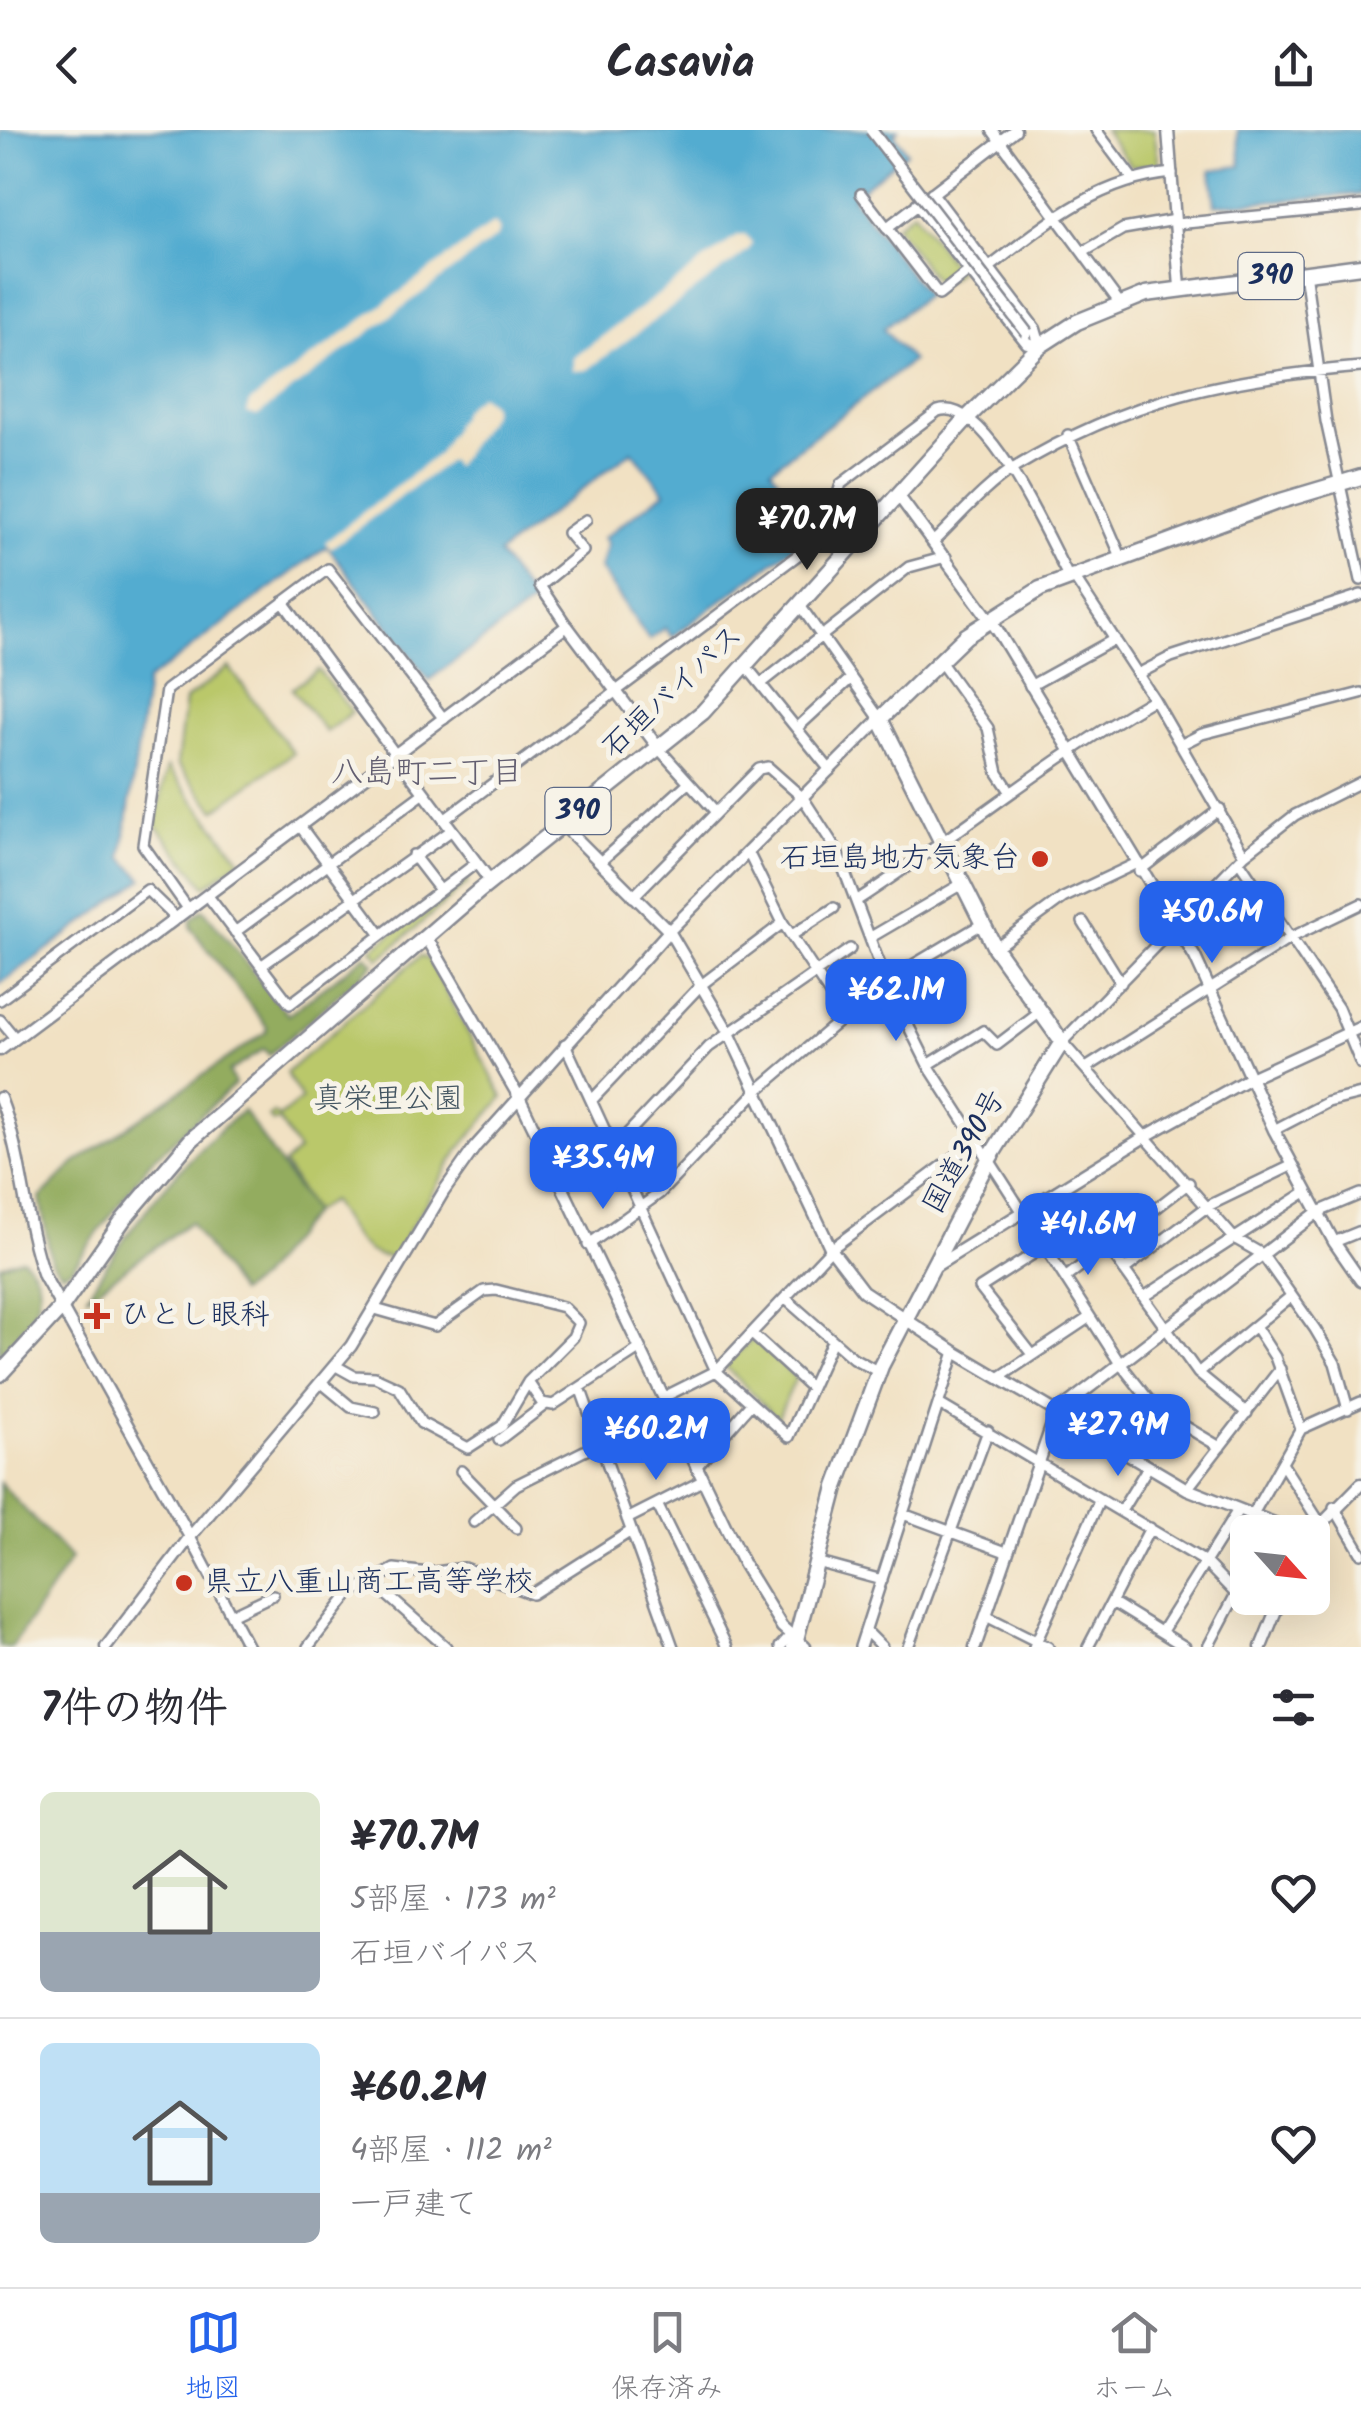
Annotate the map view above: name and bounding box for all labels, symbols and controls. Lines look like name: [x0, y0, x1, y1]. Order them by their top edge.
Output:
text: Casavia: [606, 29, 755, 101]
icon: back: [40, 38, 95, 93]
icon: share: [1266, 38, 1321, 93]
road number: 390: [1238, 253, 1304, 299]
pin: ¥70.7M: [726, 488, 888, 573]
text: ¥70.7M: [758, 495, 856, 546]
street label: 石垣バイパス: [591, 613, 755, 771]
district label: 八島町二丁目: [331, 748, 523, 799]
road number: 390: [546, 788, 610, 834]
place label: 石垣島地方気象台: [780, 835, 1020, 883]
marker: 石垣島地方気象台: [1029, 848, 1051, 870]
pin: ¥50.6M: [1131, 881, 1293, 966]
text: ¥50.6M: [1161, 888, 1263, 939]
pin: ¥62.1M: [815, 959, 977, 1044]
text: ¥62.1M: [847, 966, 945, 1017]
park label: 真栄里公園: [313, 1076, 463, 1124]
street label: 国道390号: [911, 1081, 1019, 1223]
pin: ¥35.4M: [522, 1127, 684, 1212]
text: ¥35.4M: [552, 1134, 654, 1185]
pin: ¥41.6M: [1007, 1193, 1169, 1278]
text: ¥41.6M: [1040, 1200, 1136, 1251]
place label: ひとし眼科: [120, 1292, 270, 1340]
marker: ひとし眼科: [84, 1303, 110, 1329]
pin: ¥27.9M: [1037, 1394, 1199, 1479]
pin: ¥60.2M: [575, 1398, 737, 1483]
text: ¥27.9M: [1067, 1401, 1169, 1452]
text: ¥60.2M: [604, 1405, 708, 1456]
north arrow: [1230, 1515, 1330, 1615]
map controls: [1230, 1515, 1330, 1615]
place label: 県立八重山商工高等学校: [204, 1559, 534, 1607]
marker: 県立八重山商工高等学校: [173, 1572, 195, 1594]
text: 7件の物件: [40, 1676, 228, 1743]
icon: filters: [1266, 1680, 1321, 1735]
text: ¥70.7M: [350, 1805, 479, 1872]
icon: home: [120, 1832, 240, 1952]
icon: heart: [1266, 1865, 1321, 1920]
text: 5部屋 · 173 m²: [350, 1875, 556, 1926]
text: 石垣バイパス: [350, 1929, 541, 1980]
text: ¥60.2M: [350, 2056, 486, 2123]
icon: home: [120, 2083, 240, 2203]
icon: heart: [1266, 2116, 1321, 2171]
text: 4部屋 · 112 m²: [350, 2126, 552, 2177]
text: 一戸建て: [350, 2180, 478, 2231]
tab: 地図: [185, 2305, 241, 2412]
tab: 保存済み: [611, 2305, 723, 2412]
tab: ホーム: [1093, 2305, 1176, 2412]

